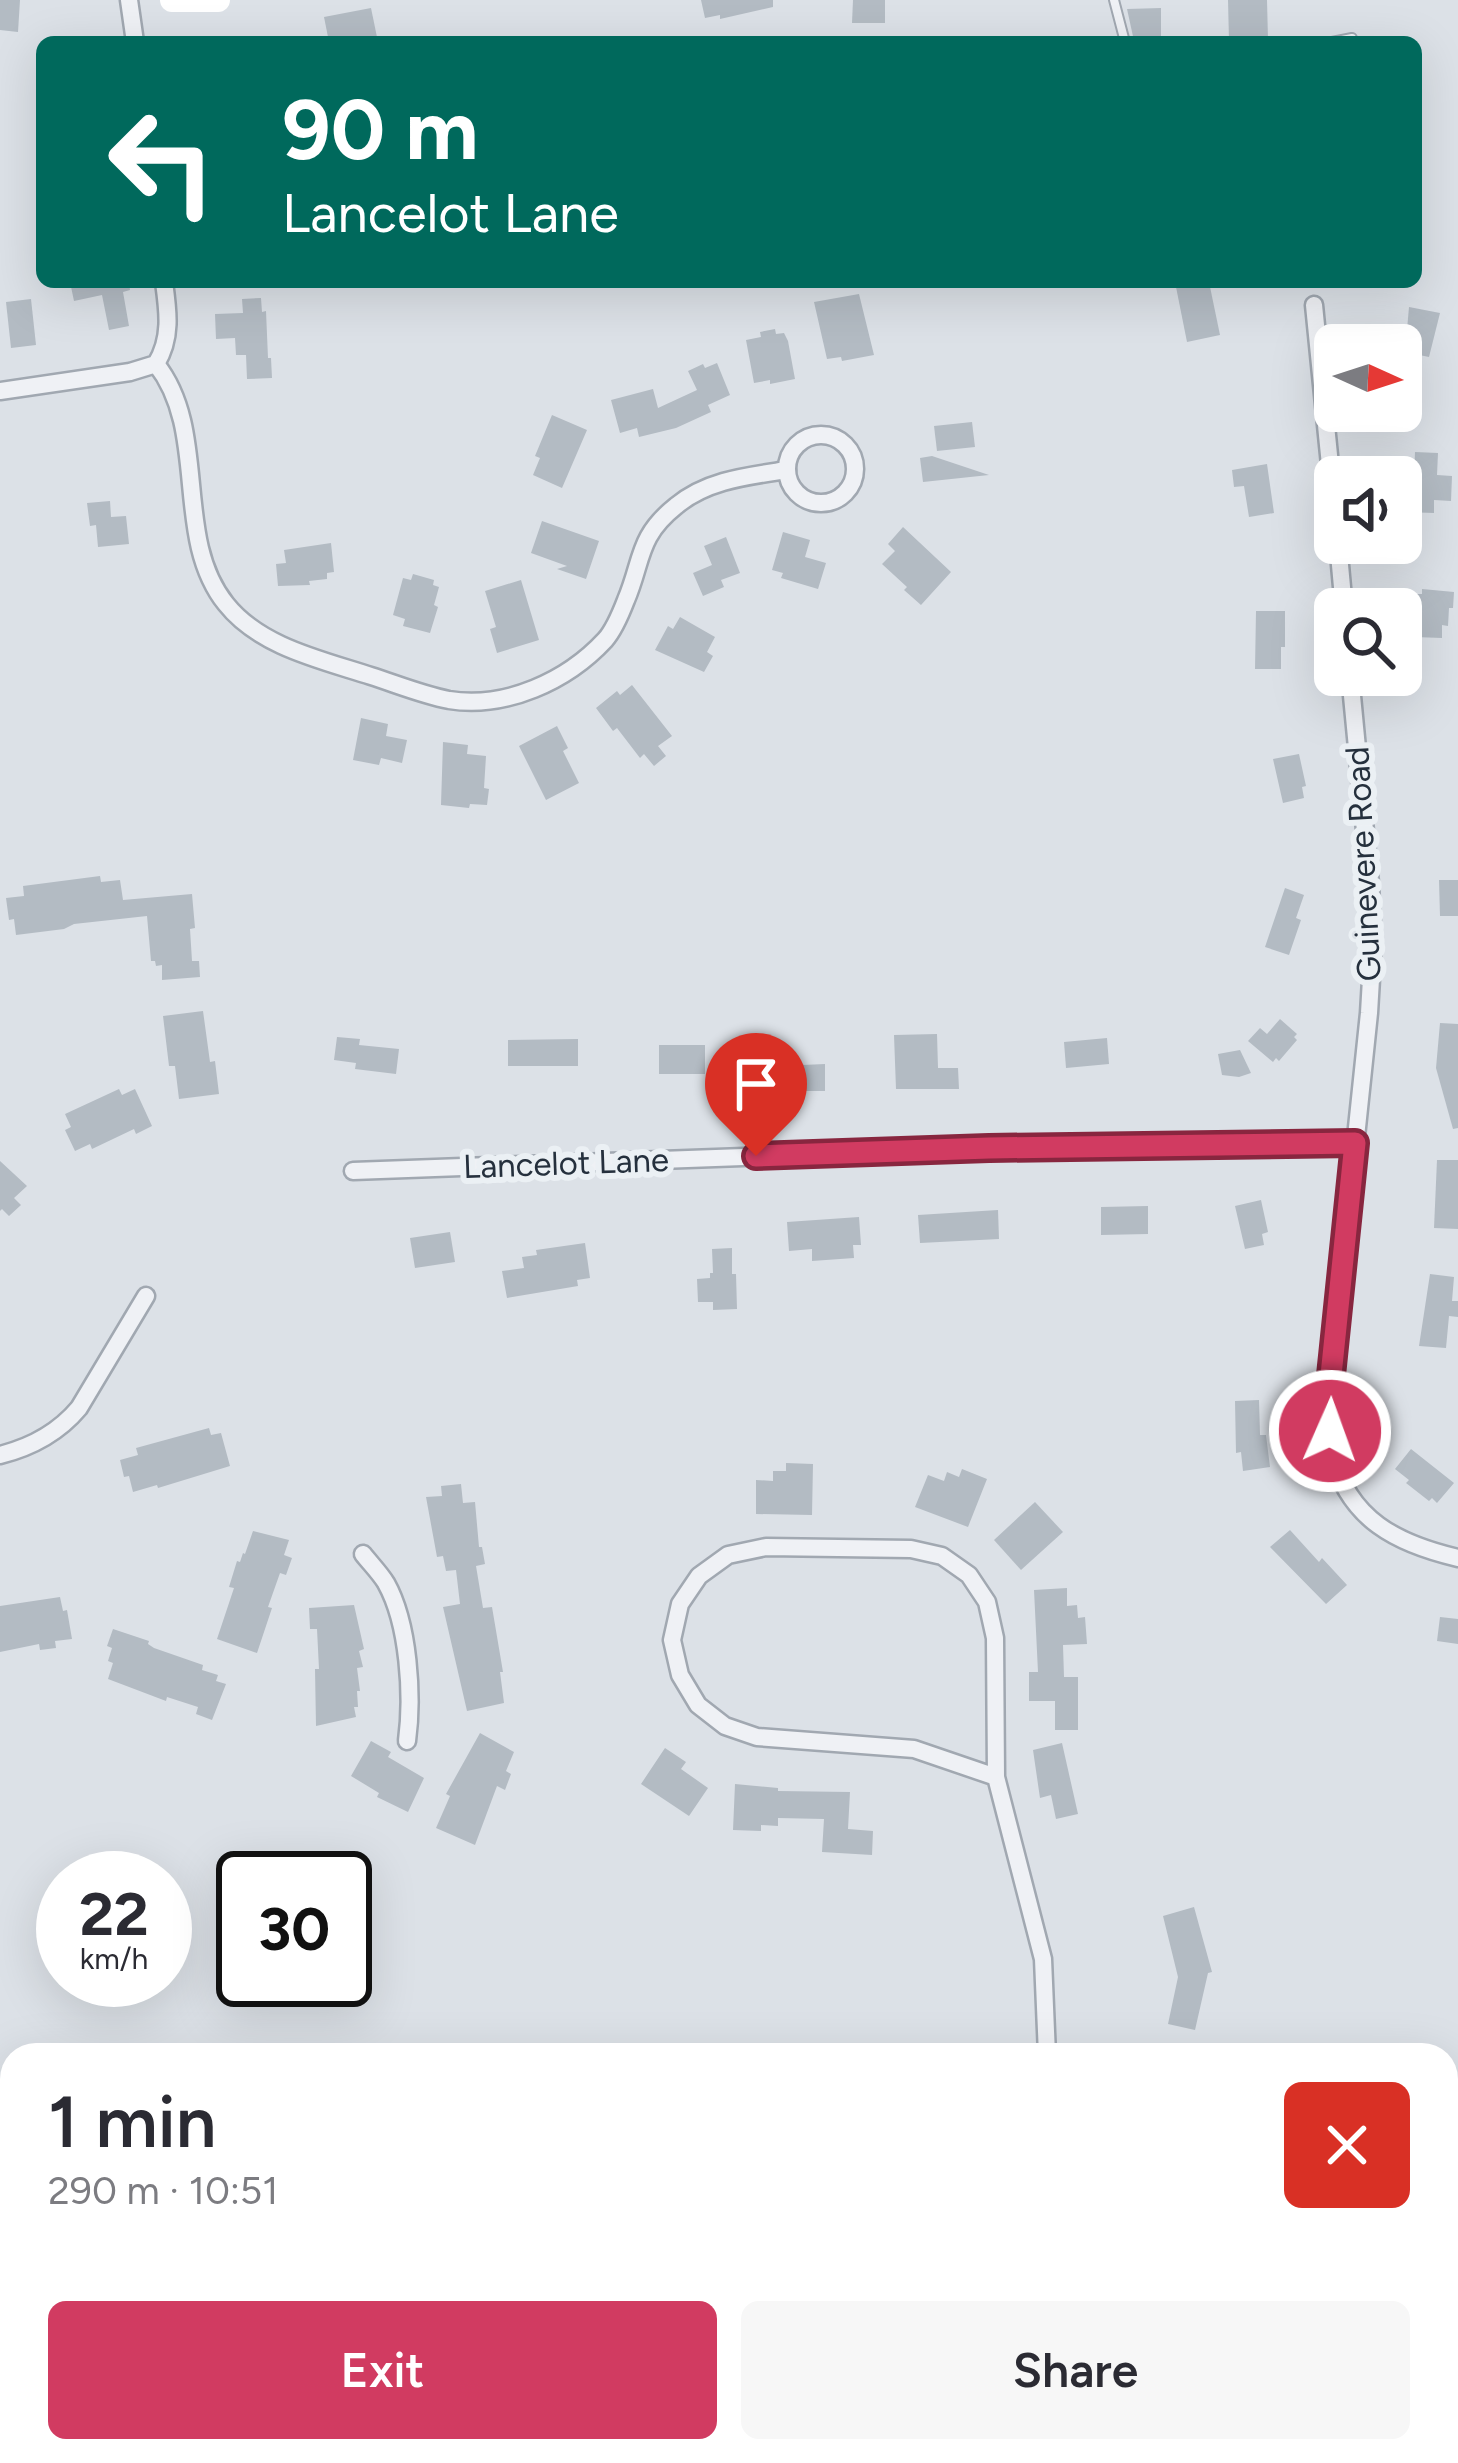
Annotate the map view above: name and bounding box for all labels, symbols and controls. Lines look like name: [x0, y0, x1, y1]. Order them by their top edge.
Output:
text: 90 m: [282, 79, 478, 180]
icon: left: [84, 84, 240, 240]
text: Lancelot Lane: [282, 181, 619, 246]
north arrow: [1314, 324, 1422, 432]
map controls: [1314, 324, 1422, 696]
button: sound: [1314, 456, 1422, 564]
button: search: [1314, 588, 1422, 696]
street label: Guinevere Road: [1337, 746, 1389, 982]
pin: [705, 1033, 807, 1156]
icon: arrive: [723, 1051, 789, 1117]
street label: Lancelot Lane: [463, 1140, 669, 1186]
position arrow: [1267, 1368, 1393, 1494]
speed limit sign: 30: [216, 1851, 372, 2007]
text: 22: [79, 1878, 149, 1950]
text: km/h: [80, 1940, 148, 1977]
text: 1 min: [48, 2079, 216, 2165]
button: close: [1284, 2082, 1410, 2208]
text: 290 m · 10:51: [48, 2167, 278, 2214]
button: Exit: [48, 2301, 717, 2439]
button: Share: [741, 2301, 1410, 2439]

